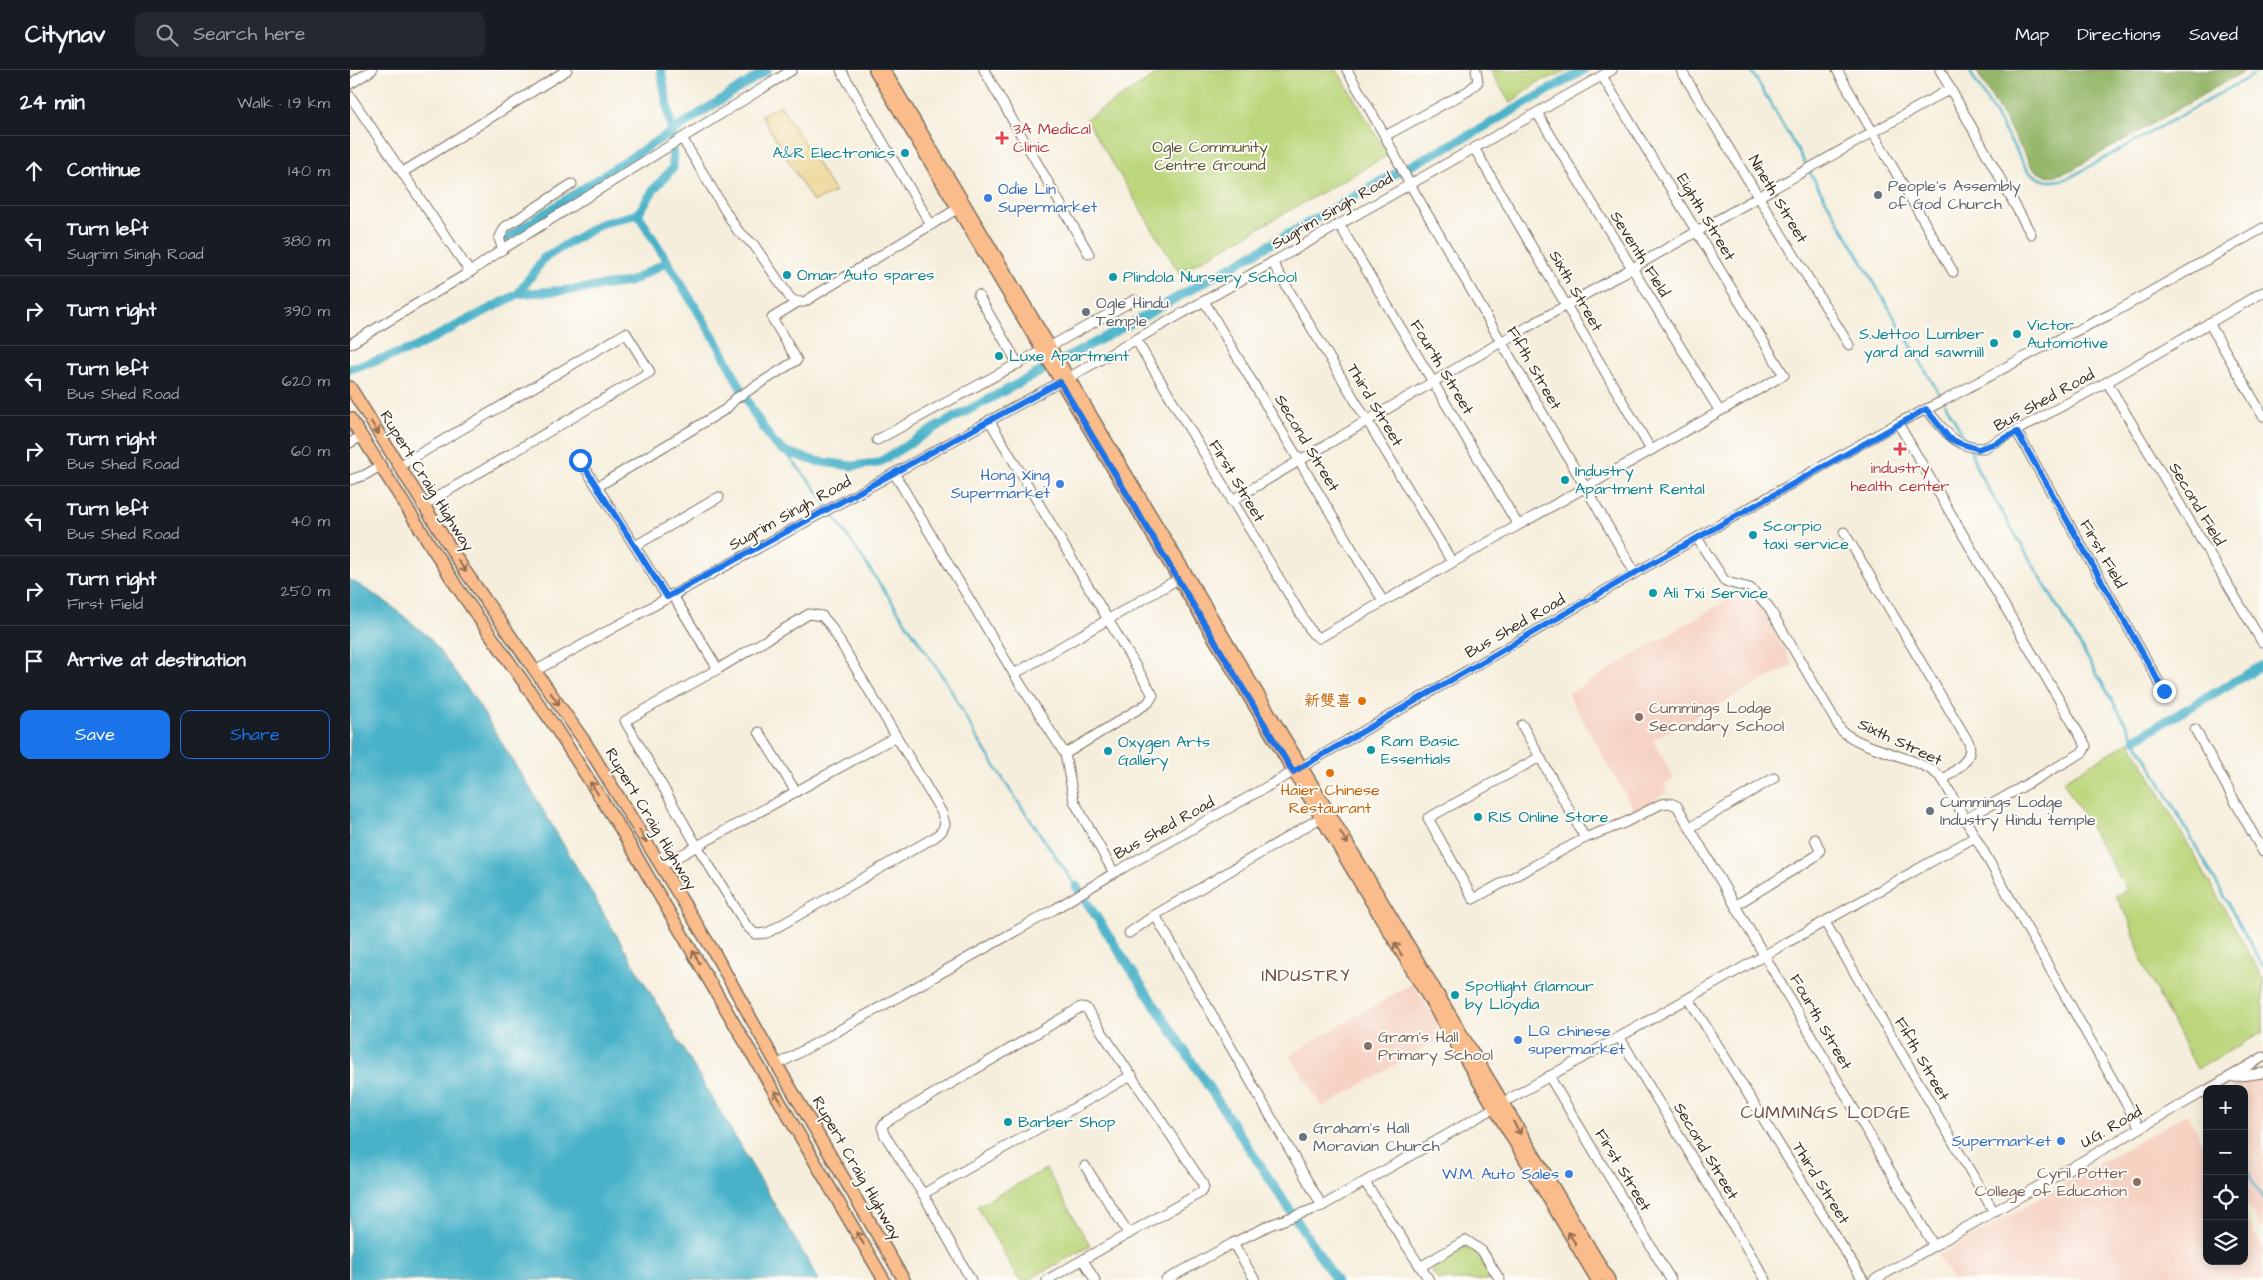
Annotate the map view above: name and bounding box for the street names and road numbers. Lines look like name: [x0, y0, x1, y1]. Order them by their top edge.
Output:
street label: Nineth Street: [1743, 151, 1813, 248]
street label: Sugrim Singh Road: [1267, 167, 1397, 256]
street label: Eighth Street: [1670, 169, 1741, 266]
street label: Seventh Field: [1605, 207, 1675, 301]
street label: Sixth Street: [1544, 246, 1608, 336]
street label: Fourth Street: [1405, 315, 1479, 419]
street label: Fifth Street: [1501, 322, 1567, 414]
street label: Third Street: [1342, 359, 1409, 451]
street label: Bus Shed Road: [1990, 363, 2098, 437]
street label: Second Street: [1269, 390, 1345, 496]
street label: Rupert Craig Highway: [374, 406, 479, 556]
street label: First Street: [1204, 436, 1271, 527]
street label: Second Field: [2163, 458, 2231, 550]
street label: Sugrim Singh Road: [725, 470, 856, 557]
street label: First Field: [2074, 516, 2132, 592]
street label: Bus Shed Road: [1461, 588, 1569, 664]
street label: Sixth Street: [1854, 713, 1946, 771]
street label: Rupert Craig Highway: [599, 744, 702, 895]
street label: Bus Shed Road: [1110, 791, 1218, 865]
street label: Fourth Street: [1785, 970, 1858, 1074]
street label: Fifth Street: [1889, 1013, 1955, 1105]
street label: Rupert Craig Highway: [806, 1092, 907, 1244]
street label: Second Street: [1668, 1098, 1744, 1204]
street label: U.G. Road: [2076, 1101, 2146, 1153]
street label: First Street: [1590, 1125, 1657, 1216]
street label: Third Street: [1787, 1138, 1855, 1229]

